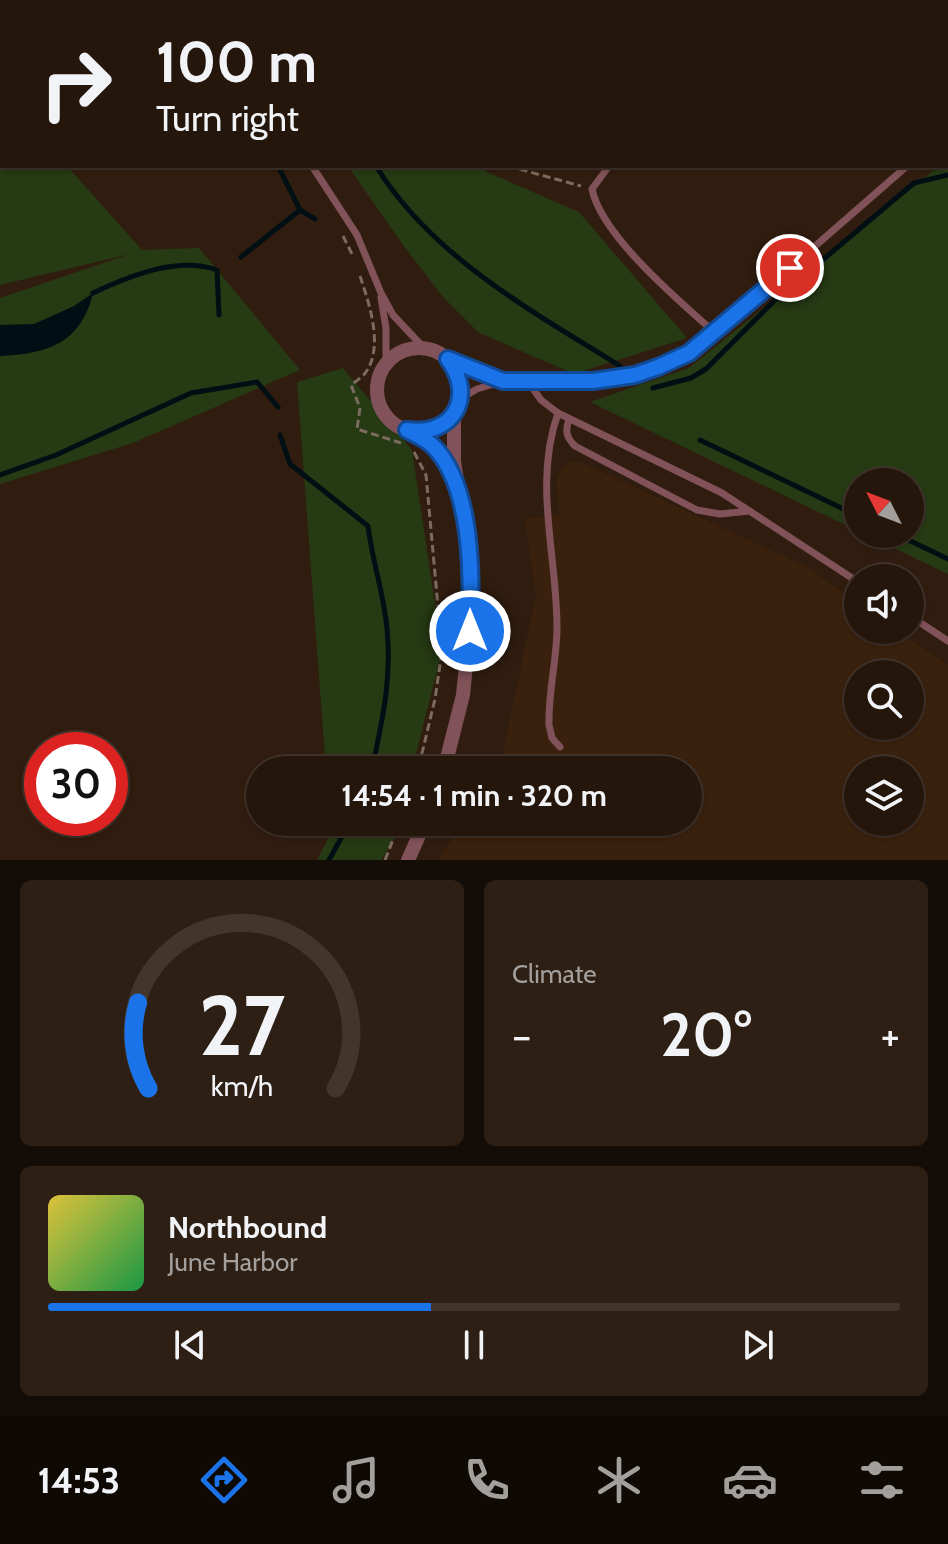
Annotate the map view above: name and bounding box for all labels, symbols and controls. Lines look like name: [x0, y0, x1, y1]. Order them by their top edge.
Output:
text: 100 m: [156, 28, 317, 96]
icon: right: [24, 32, 128, 136]
text: Turn right: [156, 96, 299, 140]
pin: [756, 234, 824, 302]
icon: arrive: [768, 246, 812, 290]
north arrow: [844, 468, 924, 548]
map controls: [844, 468, 924, 836]
button: sound: [844, 564, 924, 644]
position arrow: [428, 589, 512, 673]
button: search: [844, 660, 924, 740]
speed limit sign: 30: [24, 732, 128, 836]
button: layers: [844, 756, 924, 836]
text: 14:54 · 1 min · 320 m: [341, 777, 607, 814]
text: Climate: [512, 958, 597, 990]
text: 27: [199, 975, 285, 1076]
text: 20°: [660, 998, 752, 1071]
text: −: [512, 1009, 531, 1062]
text: +: [881, 1009, 900, 1062]
text: km/h: [211, 1068, 273, 1103]
text: Northbound: [168, 1209, 327, 1246]
text: June Harbor: [168, 1246, 297, 1278]
icon: previous: [168, 1323, 212, 1367]
icon: pause: [452, 1323, 496, 1367]
icon: next: [736, 1323, 780, 1367]
icon: directions: [196, 1452, 252, 1508]
icon: music: [328, 1452, 384, 1508]
icon: phone: [459, 1452, 515, 1508]
icon: climate: [591, 1452, 647, 1508]
icon: car: [722, 1452, 778, 1508]
icon: filters: [854, 1452, 910, 1508]
text: 14:53: [38, 1458, 120, 1502]

